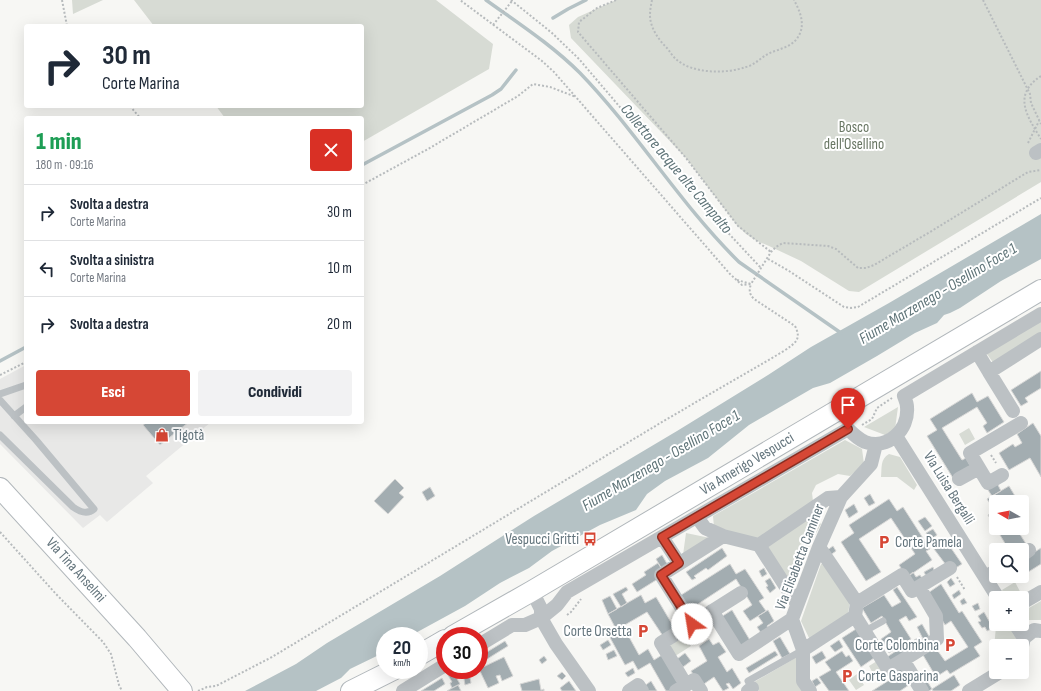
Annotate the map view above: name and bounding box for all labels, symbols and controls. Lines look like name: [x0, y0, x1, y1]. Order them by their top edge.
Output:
text: 30 m: [102, 39, 151, 72]
icon: right: [36, 40, 88, 92]
text: Corte Marina: [102, 73, 180, 94]
water label: Collettore acque alte Campalto: [616, 100, 736, 238]
park label: Bosco dell'Osellino: [824, 118, 884, 154]
text: 1 min: [36, 127, 82, 156]
button: close: [310, 129, 352, 171]
text: 180 m · 09:16: [36, 157, 93, 173]
text: Svolta a destra: [70, 195, 149, 214]
icon: right: [36, 202, 58, 224]
text: 30 m: [327, 203, 352, 222]
text: Corte Marina: [70, 214, 126, 230]
water label: Fiume Marzenego - Osellino Foce 1: [856, 239, 1021, 349]
text: Svolta a sinistra: [70, 251, 154, 270]
icon: left: [36, 258, 58, 280]
text: 10 m: [328, 259, 352, 278]
text: Corte Marina: [70, 270, 126, 286]
icon: right: [36, 314, 58, 336]
text: Svolta a destra: [70, 315, 149, 334]
text: 20 m: [327, 315, 352, 334]
button: Esci: [36, 370, 190, 416]
button: Condividi: [198, 370, 352, 416]
pin: [831, 388, 865, 429]
icon: arrive: [837, 394, 859, 416]
water label: Fiume Marzenego - Osellino Foce 1: [579, 406, 744, 516]
place label: Tigotà: [173, 426, 205, 445]
shop icon: Tigotà: [154, 427, 170, 443]
street label: Via Amerigo Vespucci: [696, 428, 798, 500]
street label: Via Luisa Bergalli: [919, 448, 979, 528]
north arrow: [989, 495, 1029, 535]
map controls: [989, 495, 1029, 679]
street label: Via Elisabetta Caminer: [771, 501, 829, 613]
place label: Vespucci Gritti: [505, 530, 579, 549]
bus stop icon: Vespucci Gritti: [582, 531, 598, 547]
place label: Corte Pamela: [895, 533, 962, 552]
street label: Via Tina Anselmi: [42, 534, 110, 607]
parking icon: Corte Pamela: [876, 534, 892, 550]
button: search: [989, 543, 1029, 583]
button: +: [989, 591, 1029, 631]
position arrow: [671, 603, 713, 645]
place label: Corte Orsetta: [564, 622, 632, 641]
parking icon: Corte Orsetta: [635, 623, 651, 639]
speed limit sign: 30: [436, 627, 488, 679]
text: 20: [393, 636, 411, 660]
place label: Corte Colombina: [855, 636, 939, 655]
parking icon: Corte Colombina: [942, 637, 958, 653]
button: −: [989, 639, 1029, 679]
text: km/h: [393, 657, 411, 669]
place label: Corte Gasparina: [858, 667, 939, 686]
parking icon: Corte Gasparina: [839, 668, 855, 684]

